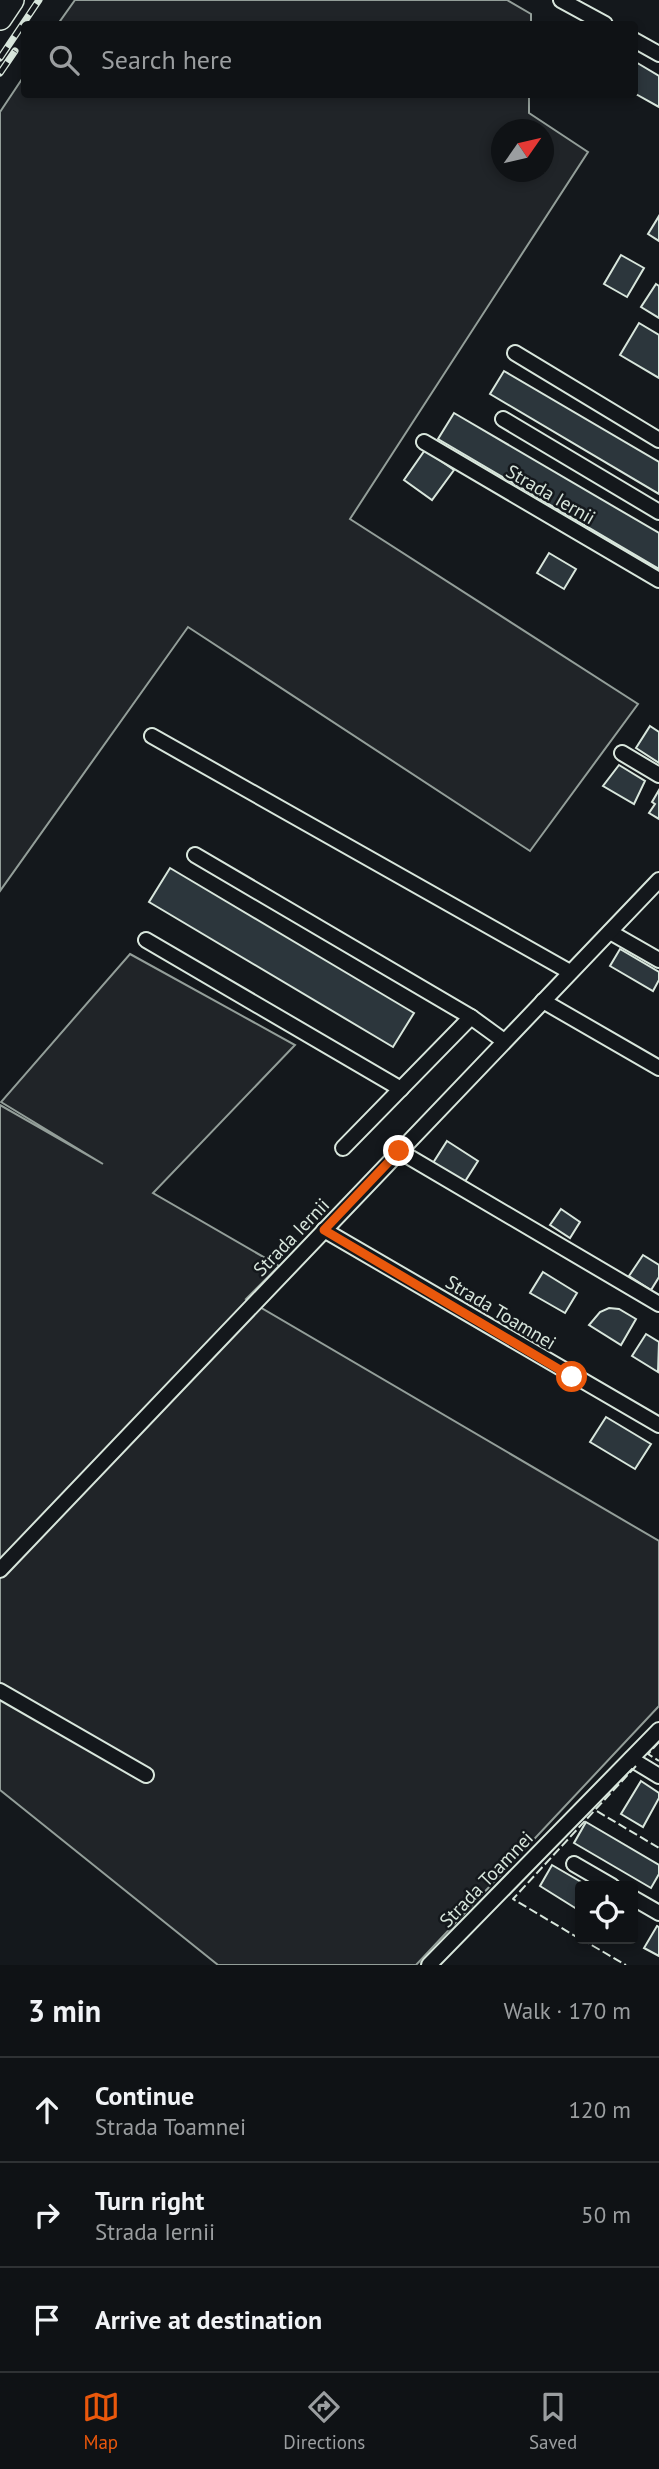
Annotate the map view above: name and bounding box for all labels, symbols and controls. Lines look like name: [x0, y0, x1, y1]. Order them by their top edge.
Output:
search box: [21, 21, 638, 98]
icon: search: [45, 41, 83, 79]
text: Search here: [101, 43, 232, 76]
north arrow: [491, 119, 554, 182]
street label: Strada Iernii: [502, 459, 600, 529]
route end: [383, 1135, 414, 1166]
street label: Strada Iernii: [248, 1193, 334, 1281]
street label: Strada Toamnei: [441, 1270, 561, 1354]
route start: [556, 1361, 587, 1392]
street label: Strada Toamnei: [434, 1826, 538, 1932]
map controls: [575, 1881, 638, 1944]
button: locate: [575, 1881, 638, 1944]
text: 3 min: [28, 1991, 101, 2030]
text: Walk · 170 m: [504, 1996, 631, 2025]
text: Continue: [95, 2079, 194, 2112]
icon: ahead: [28, 2091, 66, 2129]
text: 120 m: [569, 2095, 631, 2124]
text: Strada Toamnei: [95, 2112, 246, 2141]
text: Turn right: [95, 2184, 204, 2217]
icon: right: [28, 2196, 66, 2234]
text: 50 m: [581, 2200, 631, 2229]
text: Strada Iernii: [95, 2217, 215, 2246]
icon: arrive: [28, 2301, 66, 2339]
text: Arrive at destination: [95, 2303, 322, 2336]
tab: Map: [82, 2388, 120, 2454]
tab: Directions: [283, 2388, 365, 2454]
tab: Saved: [529, 2388, 577, 2454]

